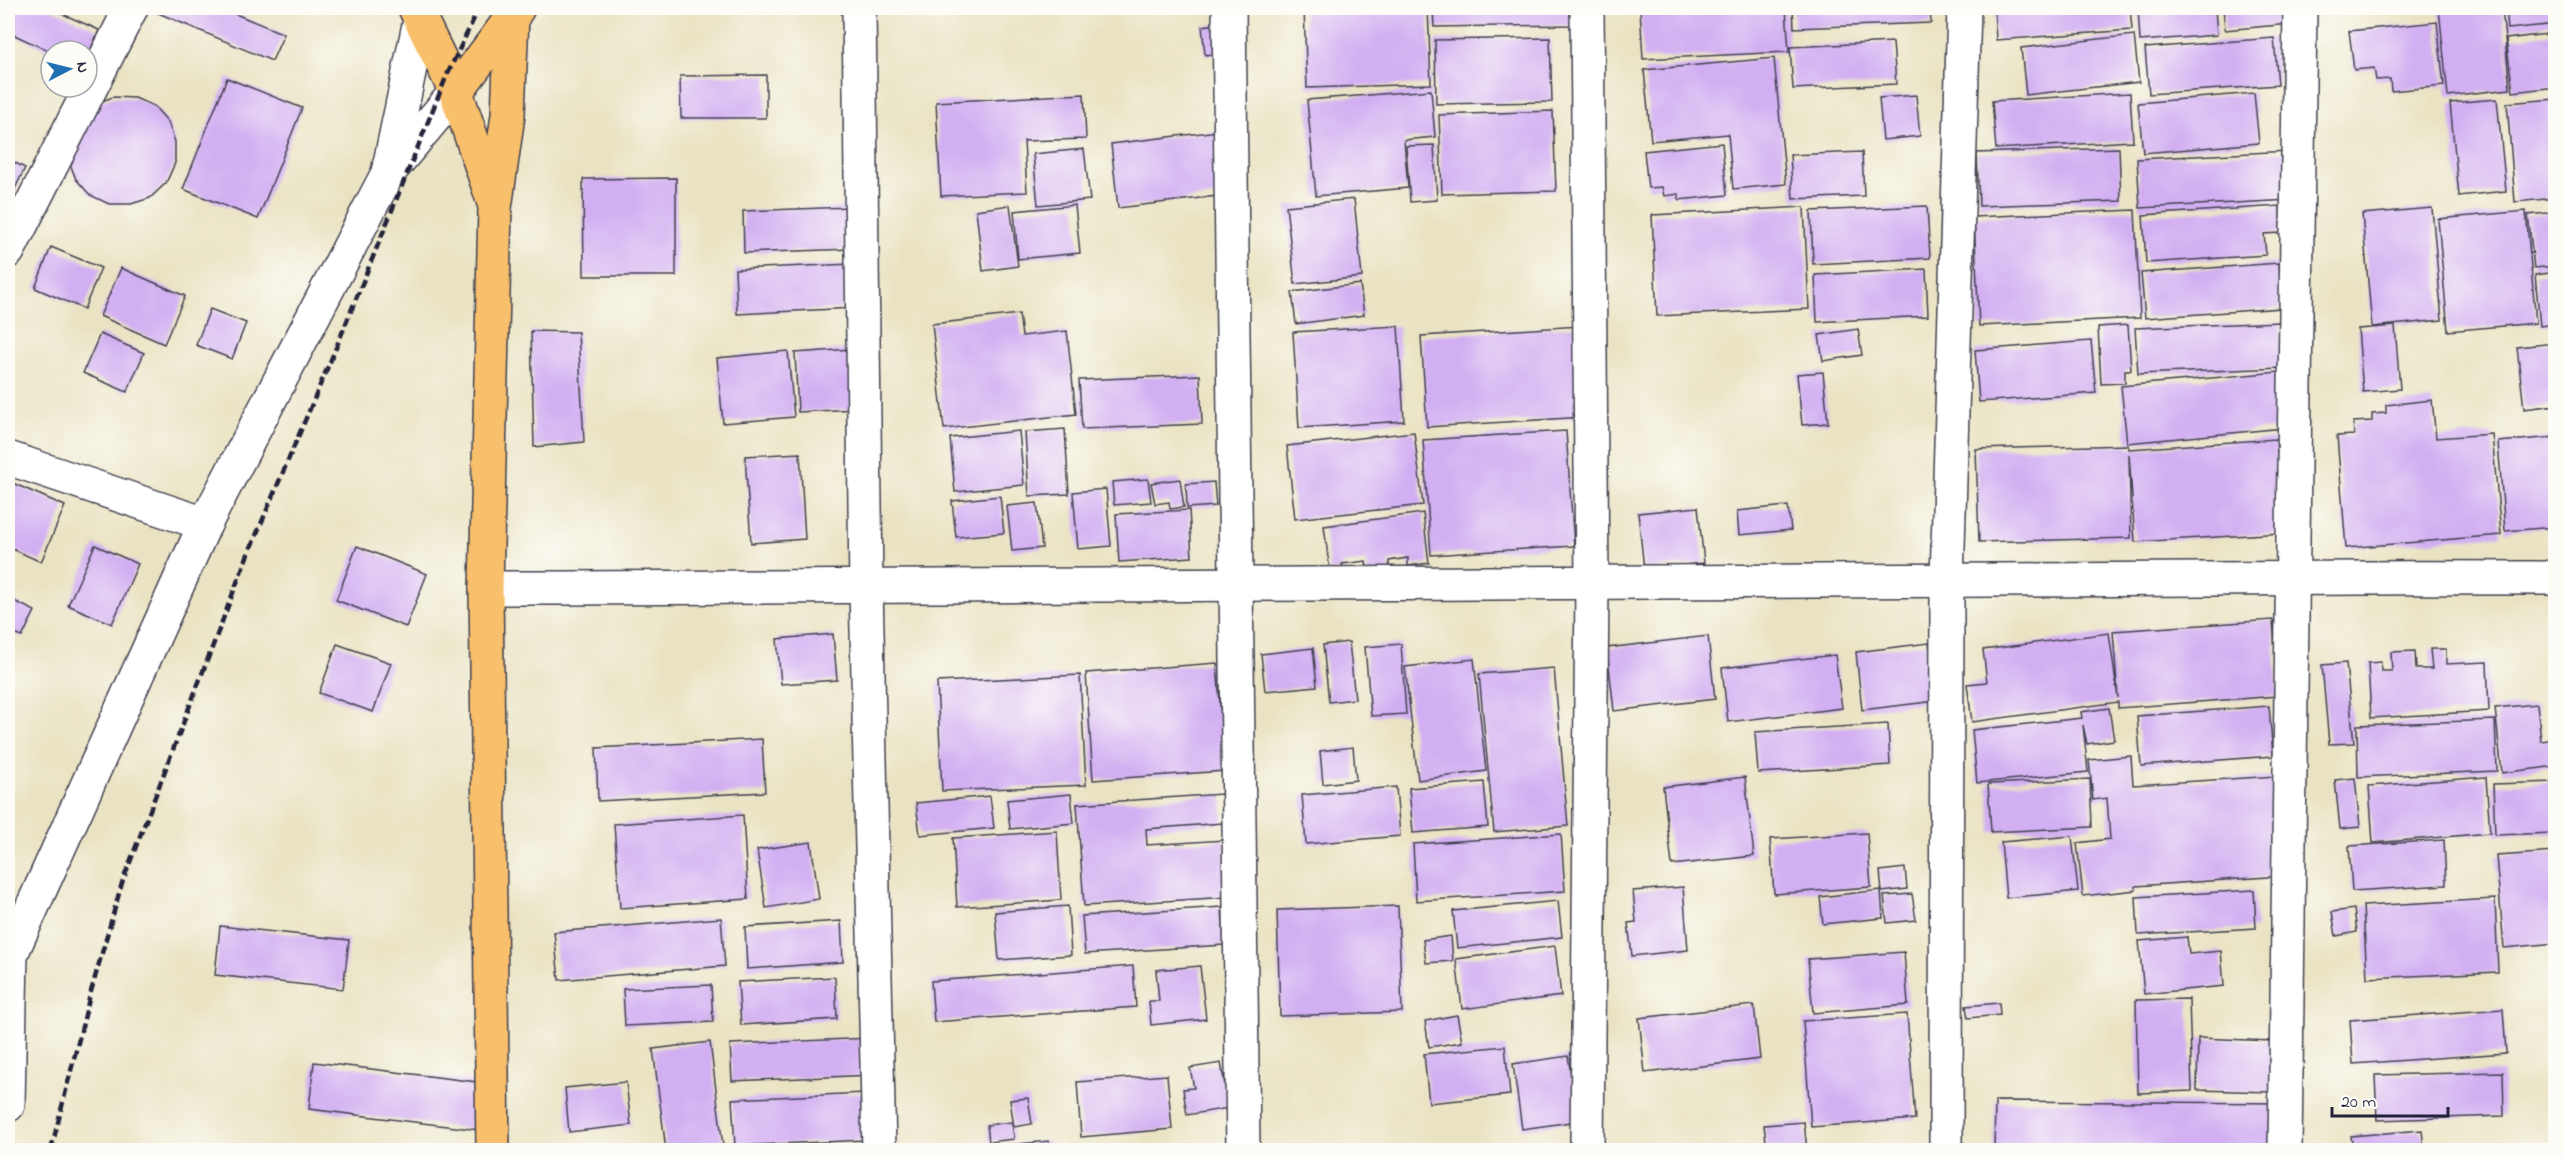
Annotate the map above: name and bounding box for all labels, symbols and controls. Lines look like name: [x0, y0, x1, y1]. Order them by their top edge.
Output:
north arrow: [39, 39, 99, 99]
text: N: [69, 61, 94, 74]
scale bar: [2332, 1080, 2448, 1118]
text: 20 m: [2341, 1090, 2376, 1116]

